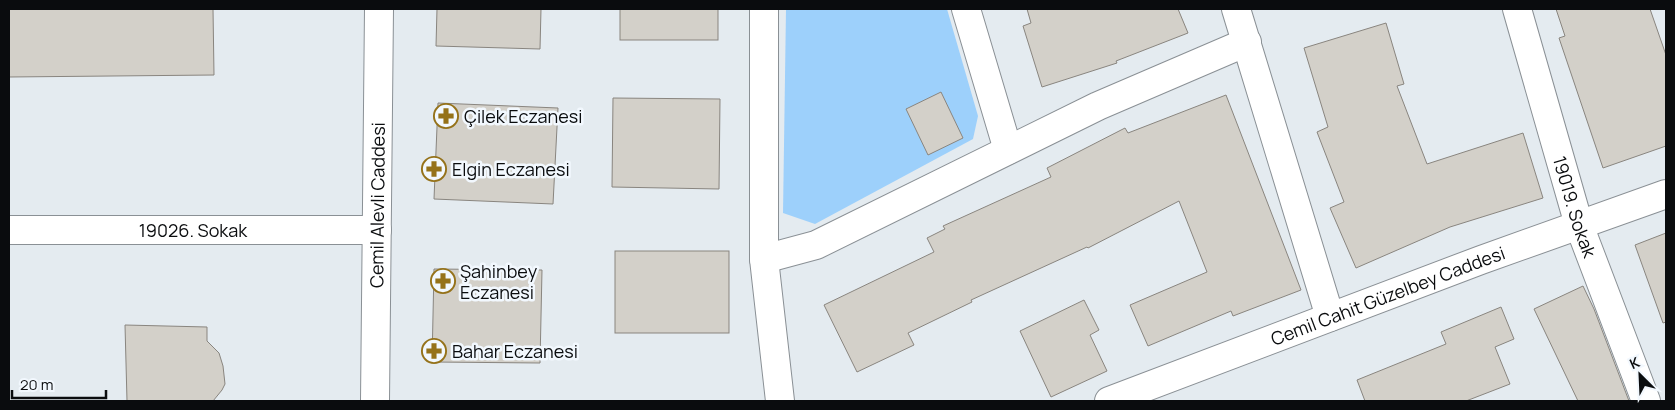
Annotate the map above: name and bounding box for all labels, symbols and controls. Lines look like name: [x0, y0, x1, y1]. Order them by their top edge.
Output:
pharmacy icon: Çilek Eczanesi: [433, 103, 459, 129]
place label: Çilek Eczanesi: [464, 104, 582, 128]
street label: Cemil Alevli Caddesi: [364, 122, 390, 288]
street label: 19019. Sokak: [1548, 153, 1603, 262]
pharmacy icon: Elgin Eczanesi: [421, 156, 447, 182]
place label: Elgin Eczanesi: [452, 157, 570, 181]
street label: 19026. Sokak: [139, 218, 248, 242]
street label: Cemil Cahit Güzelbey Caddesi: [1267, 240, 1508, 351]
place label: Şahinbey Eczanesi: [460, 259, 538, 304]
pharmacy icon: Şahinbey Eczanesi: [430, 268, 456, 294]
pharmacy icon: Bahar Eczanesi: [421, 338, 447, 364]
place label: Bahar Eczanesi: [452, 339, 578, 363]
north arrow: [1615, 350, 1665, 400]
text: K: [1627, 352, 1643, 373]
scale bar: [12, 368, 106, 400]
text: 20 m: [20, 374, 53, 395]

